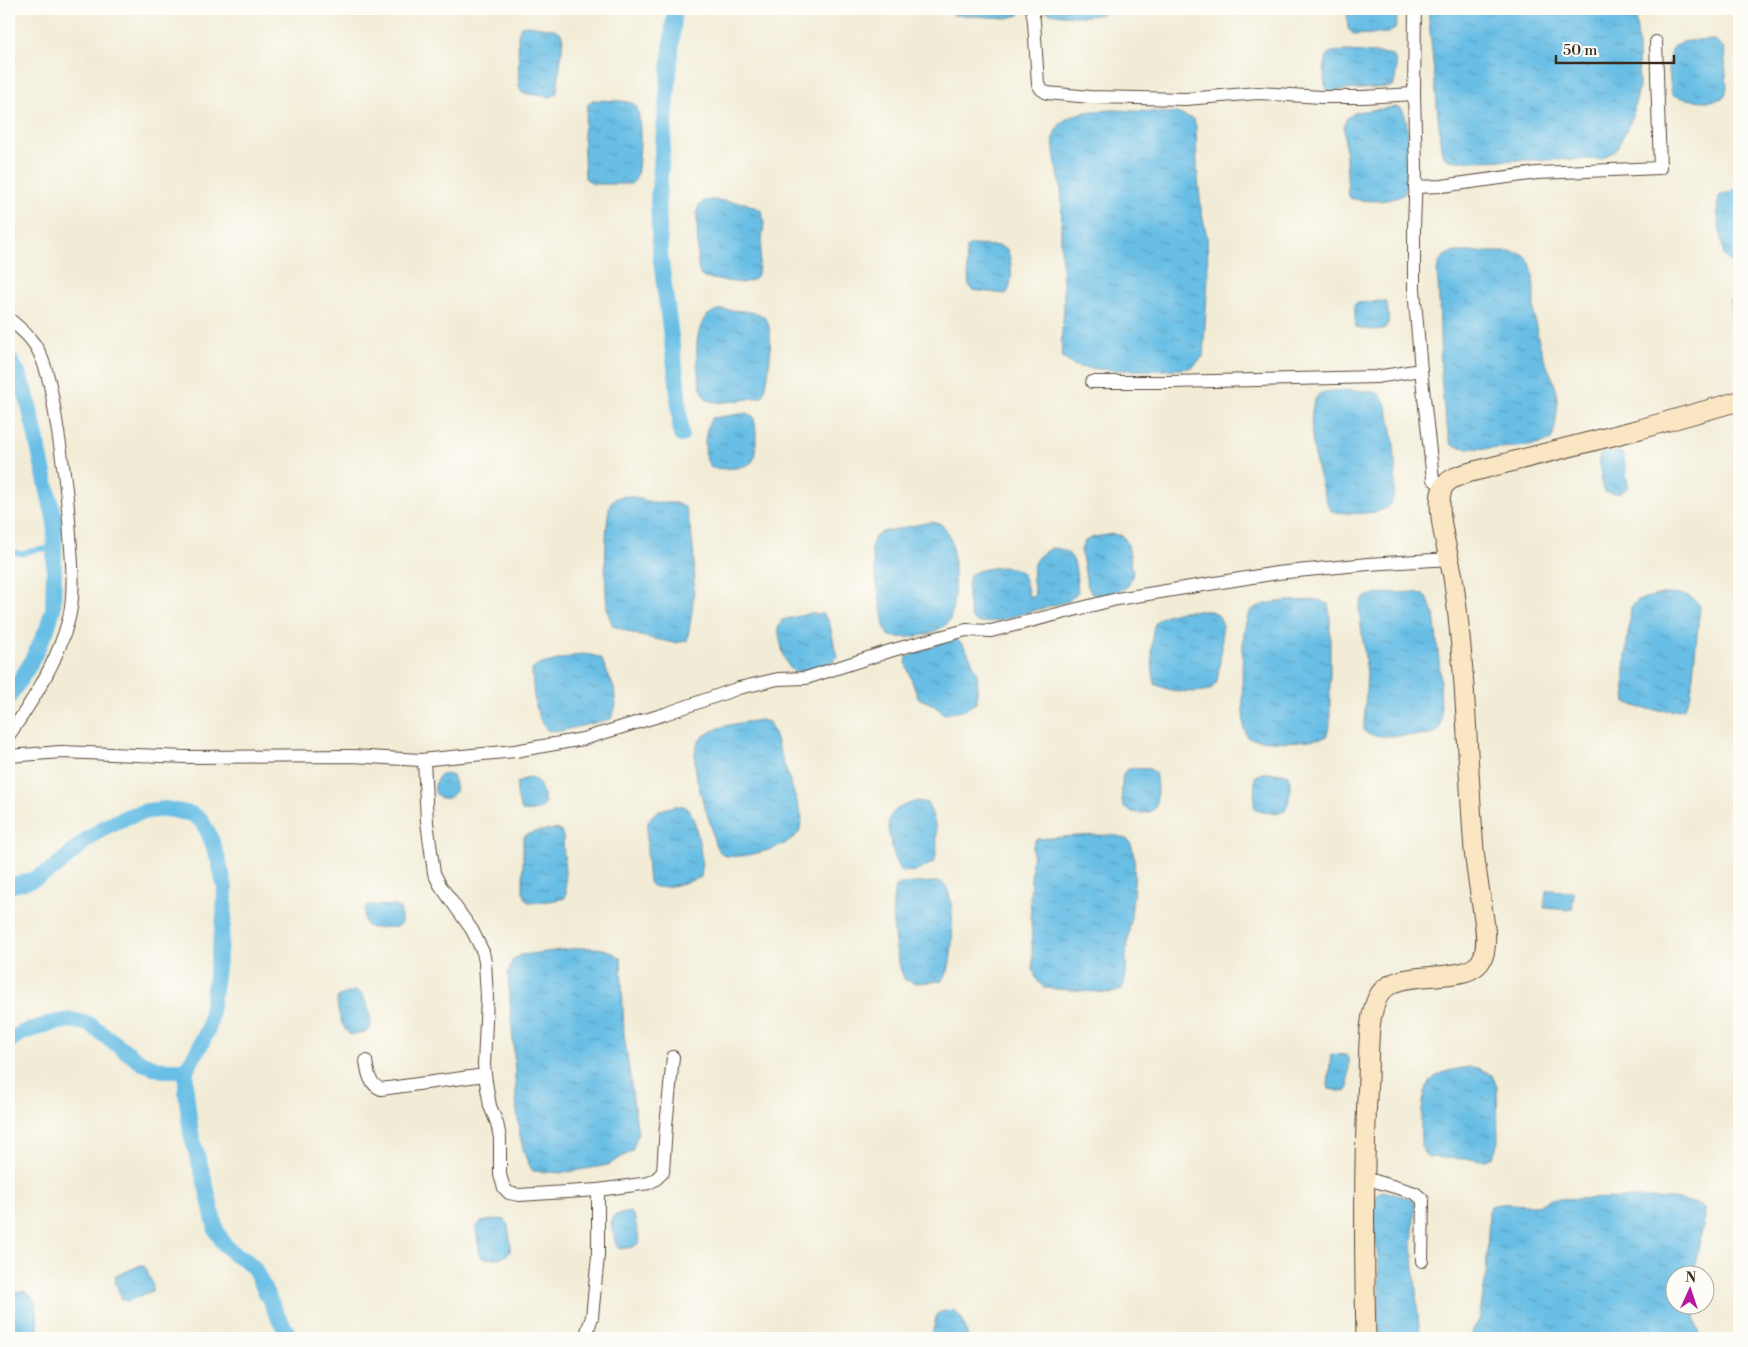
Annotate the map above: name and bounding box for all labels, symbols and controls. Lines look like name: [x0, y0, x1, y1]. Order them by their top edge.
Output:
scale bar: [1556, 32, 1673, 64]
text: 50 m: [1563, 41, 1597, 60]
north arrow: [1666, 1264, 1716, 1314]
text: N: [1685, 1269, 1697, 1287]

